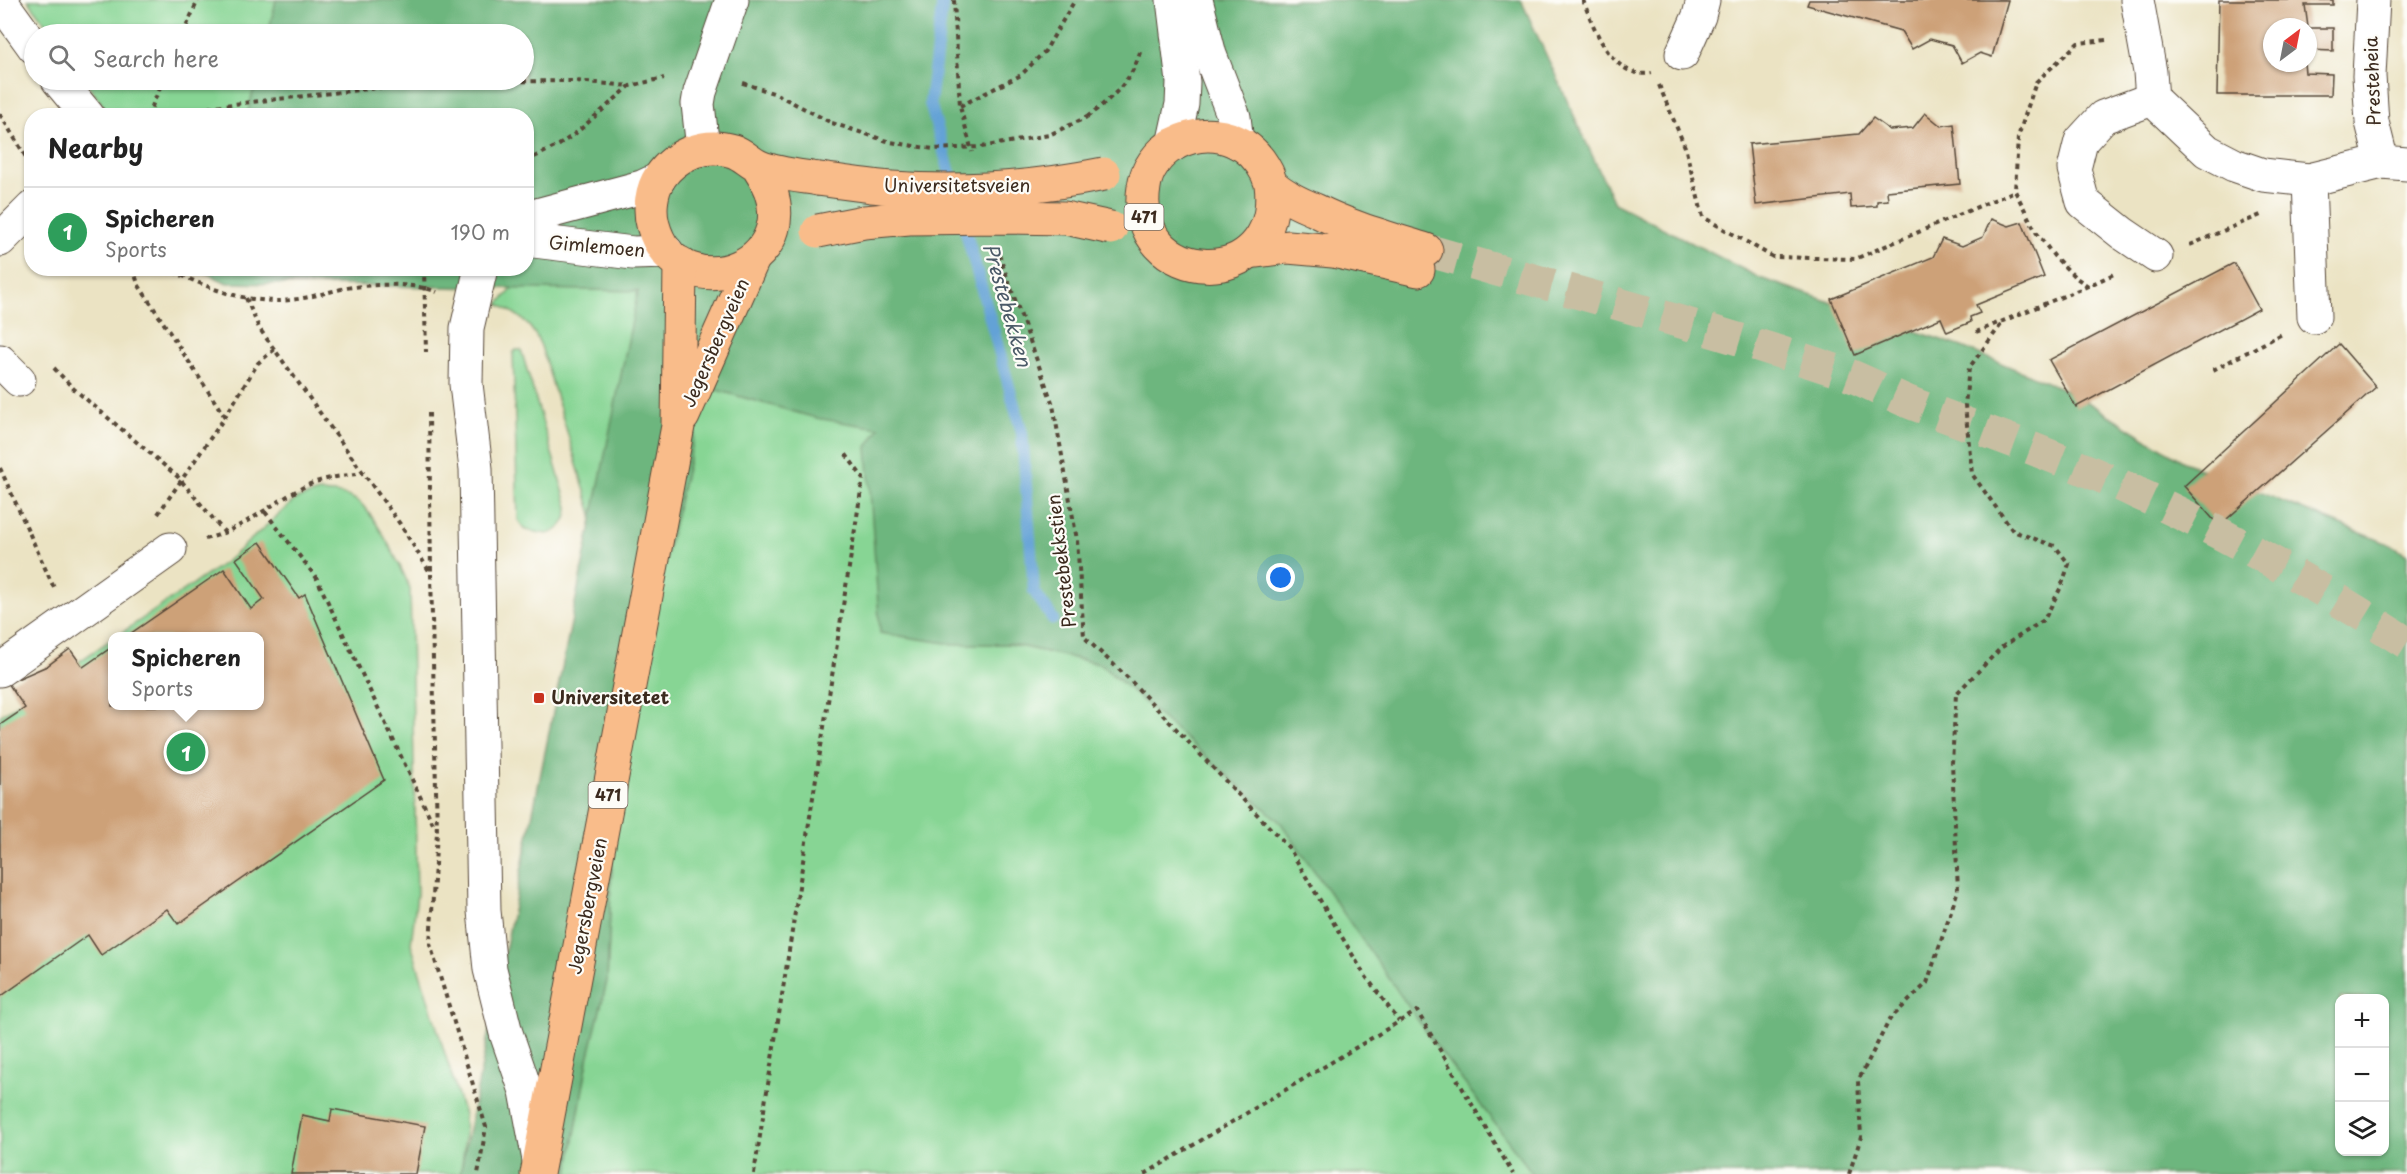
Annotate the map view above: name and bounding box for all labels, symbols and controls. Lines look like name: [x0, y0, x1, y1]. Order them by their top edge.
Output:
north arrow: [2263, 18, 2317, 72]
search box: [24, 24, 534, 90]
street label: Presteheia: [2356, 36, 2387, 126]
icon: search: [45, 41, 78, 74]
text: Search here: [93, 41, 219, 74]
text: Nearby: [48, 128, 143, 167]
street label: Universitetsveien: [884, 171, 1030, 198]
text: Spicheren: [105, 201, 215, 234]
road number: 471: [1124, 204, 1164, 230]
text: 1: [63, 217, 72, 247]
text: 190 m: [451, 217, 510, 247]
street label: Gimlemoen: [548, 228, 646, 263]
text: Sports: [105, 234, 167, 264]
water label: Prestebekken: [976, 239, 1040, 371]
street label: Jegersbergveien: [674, 274, 755, 411]
street label: Prestebekkstien: [1039, 493, 1082, 629]
your location: [1266, 563, 1295, 592]
popup: [108, 632, 264, 710]
text: Spicheren: [131, 640, 241, 673]
text: Sports: [131, 673, 193, 703]
place label: Universitetet: [551, 683, 669, 710]
marker: Universitetet: [532, 691, 546, 705]
pin: 1: [166, 730, 206, 774]
road number: 471: [588, 782, 628, 808]
street label: Jegersbergveien: [560, 835, 613, 976]
map controls: [2335, 994, 2389, 1156]
button: +: [2335, 994, 2389, 1048]
button: −: [2335, 1048, 2389, 1102]
button: layers: [2335, 1102, 2389, 1156]

